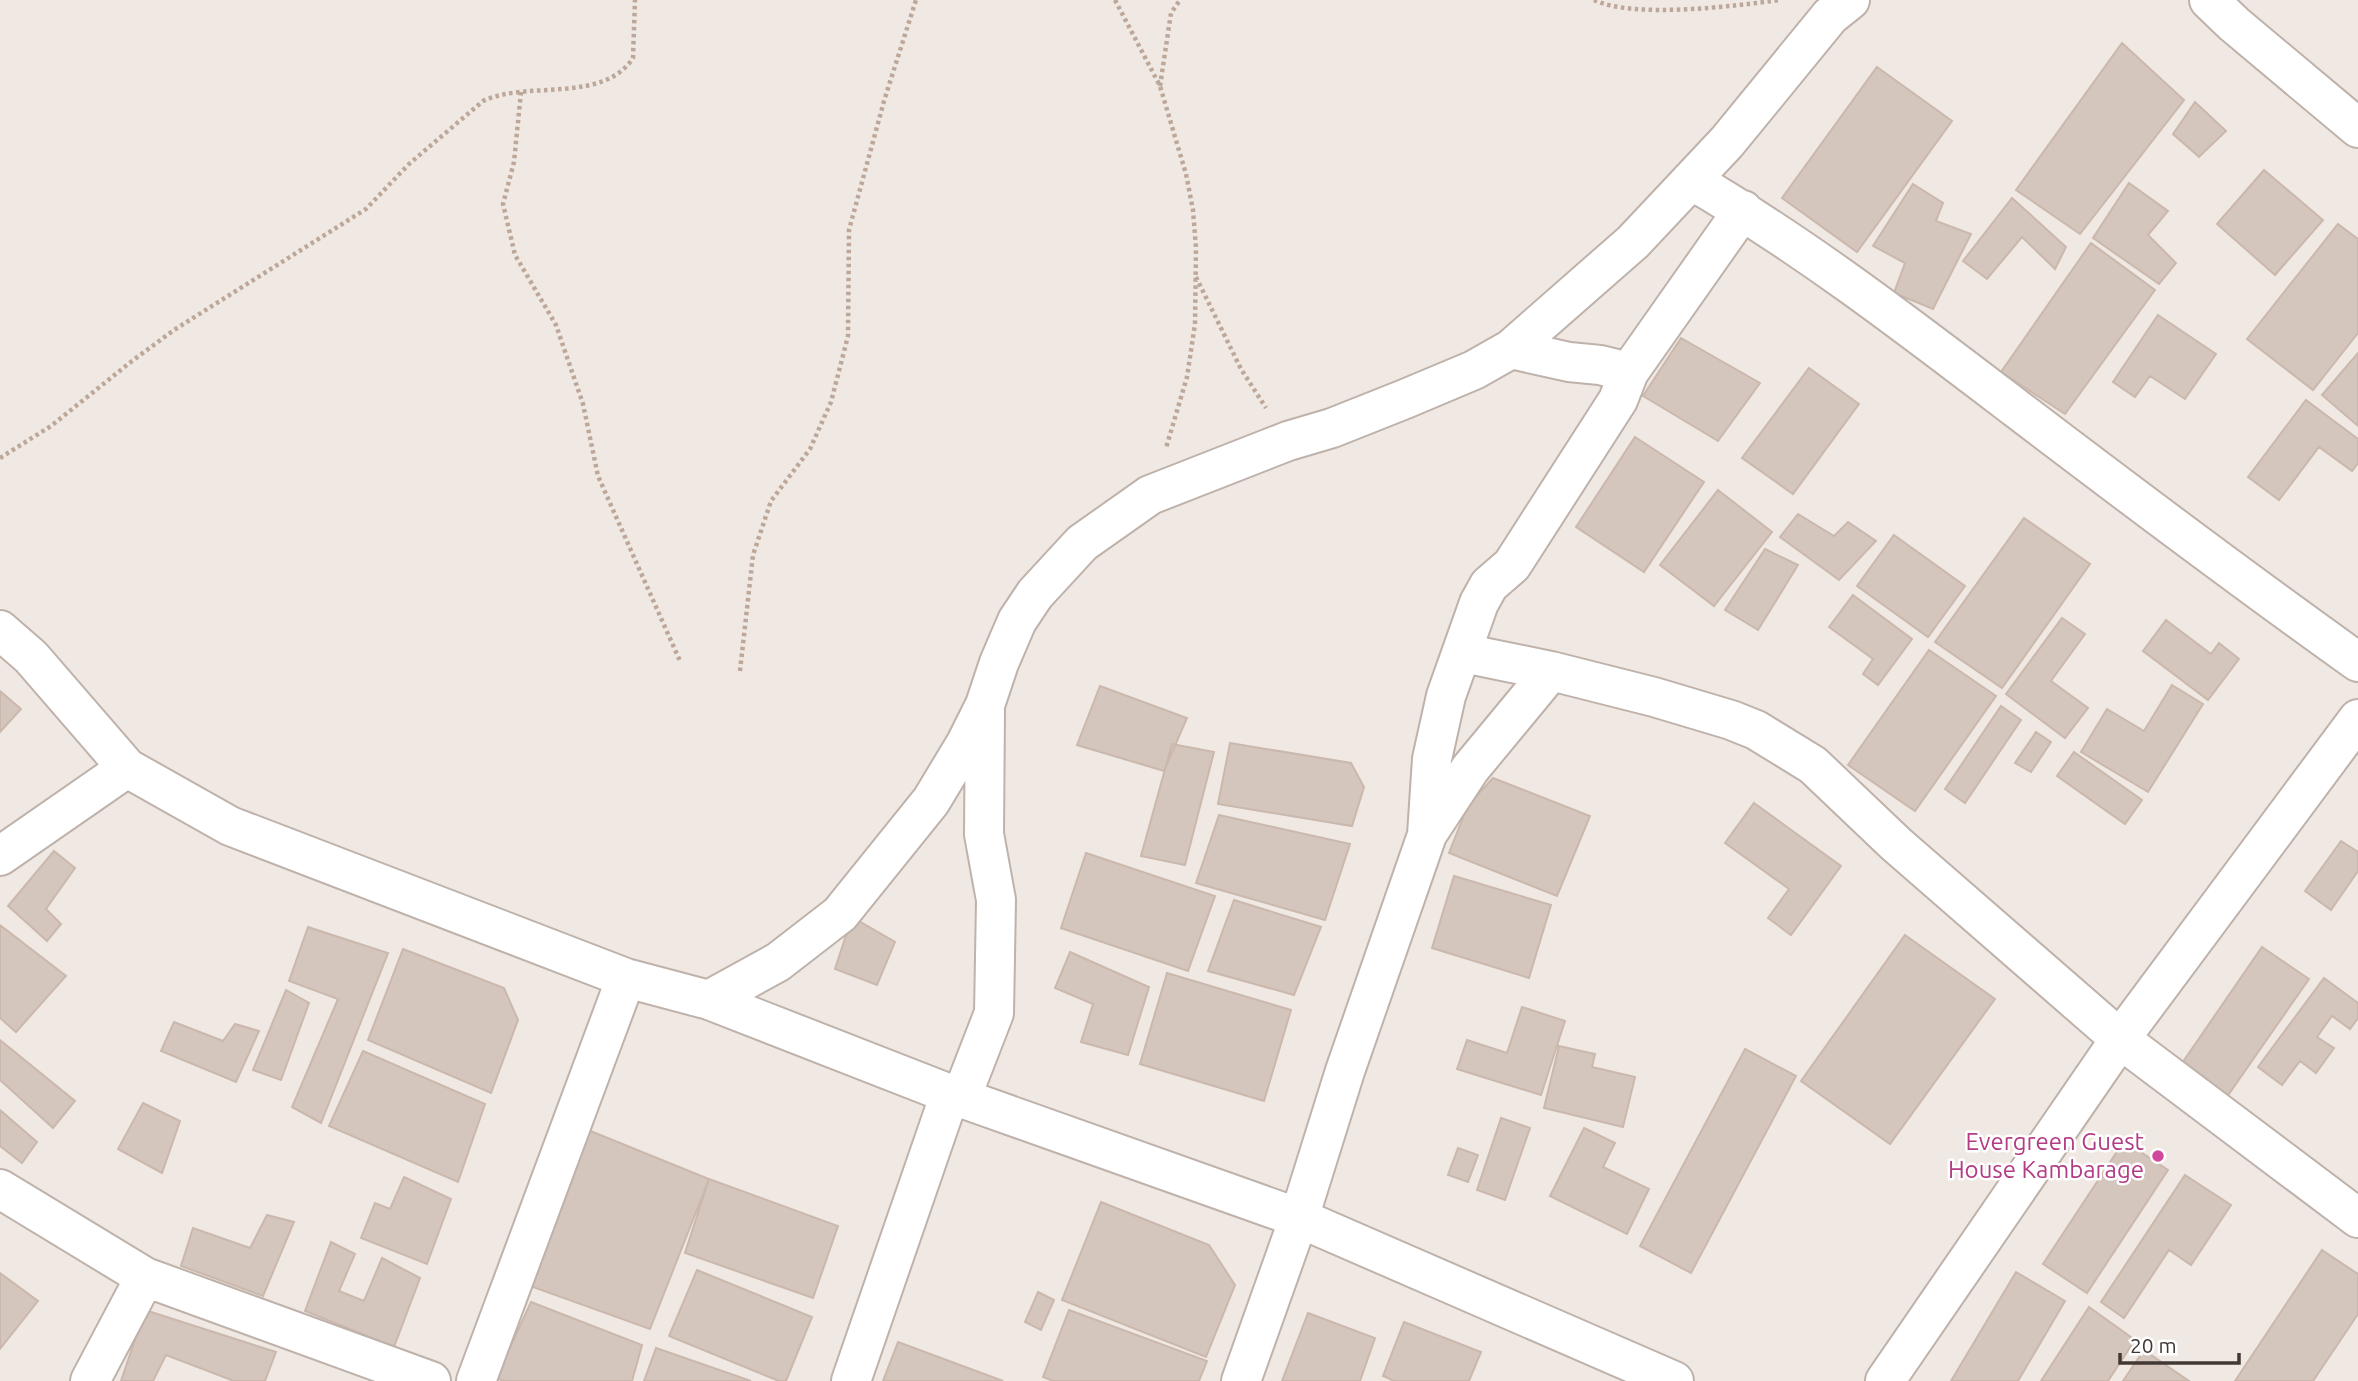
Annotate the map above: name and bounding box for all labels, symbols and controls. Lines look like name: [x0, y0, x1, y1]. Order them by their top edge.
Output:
place label: Evergreen Guest House Kambarage: [1948, 1128, 2145, 1183]
marker: Evergreen Guest House Kambarage: [2150, 1148, 2166, 1164]
scale bar: [2120, 1322, 2239, 1366]
text: 20 m: [2130, 1333, 2177, 1357]

